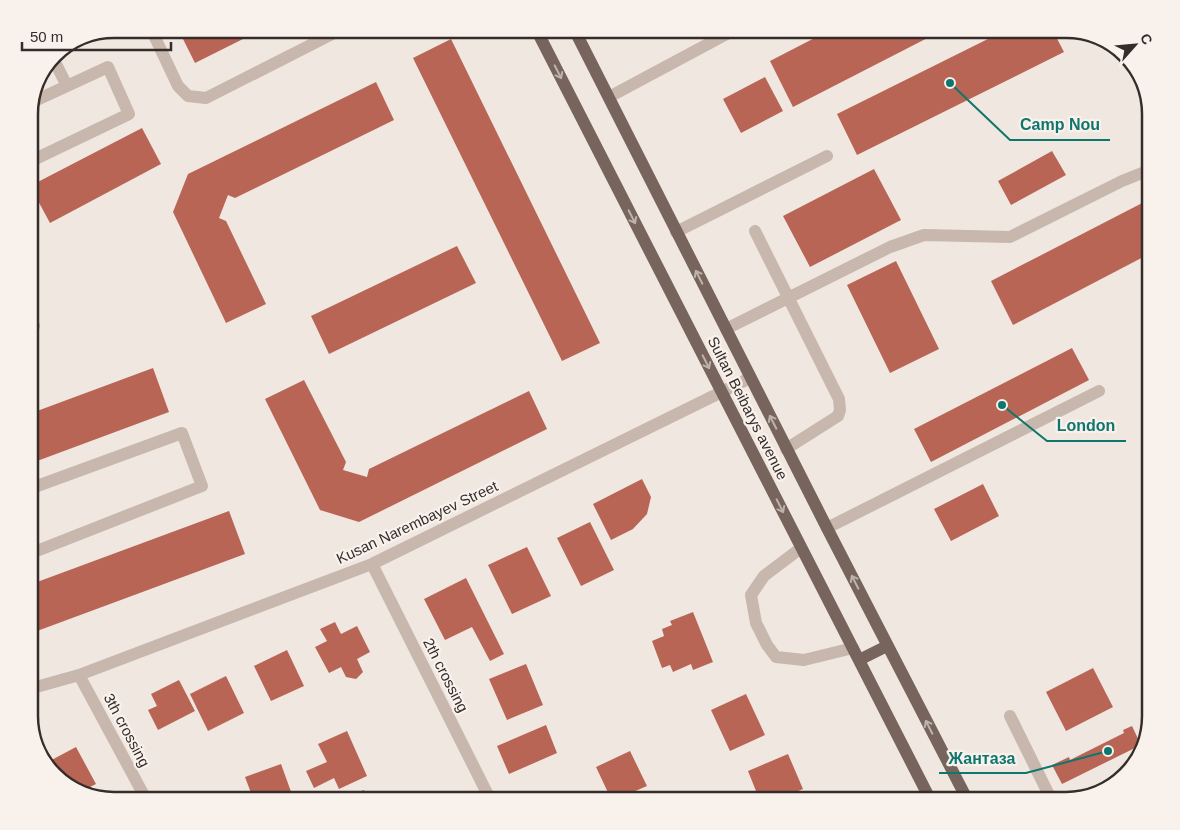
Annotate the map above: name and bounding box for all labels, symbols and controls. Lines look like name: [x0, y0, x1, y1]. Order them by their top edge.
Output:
scale bar: [22, 20, 171, 52]
north arrow: [1110, 20, 1160, 70]
text: 50 m: [30, 28, 63, 45]
text: С: [1137, 31, 1156, 47]
one-way arrow: [554, 64, 563, 79]
callout: Camp Nou: [1010, 109, 1110, 140]
text: Camp Nou: [1020, 116, 1100, 133]
one-way arrow: [628, 209, 637, 224]
one-way arrow: [694, 270, 704, 285]
street label: Sultan Beibarys avenue: [704, 334, 792, 482]
one-way arrow: [701, 354, 711, 369]
callout: London: [1047, 410, 1126, 441]
one-way arrow: [768, 415, 777, 430]
text: London: [1057, 417, 1115, 434]
street label: Kusan Narembayev Street: [334, 477, 501, 567]
one-way arrow: [776, 498, 785, 513]
one-way arrow: [850, 575, 860, 590]
street label: 2th crossing: [420, 635, 472, 715]
street label: 3th crossing: [101, 690, 153, 770]
one-way arrow: [924, 720, 933, 735]
callout: Жантаза: [939, 742, 1026, 773]
text: Жантаза: [948, 750, 1015, 767]

